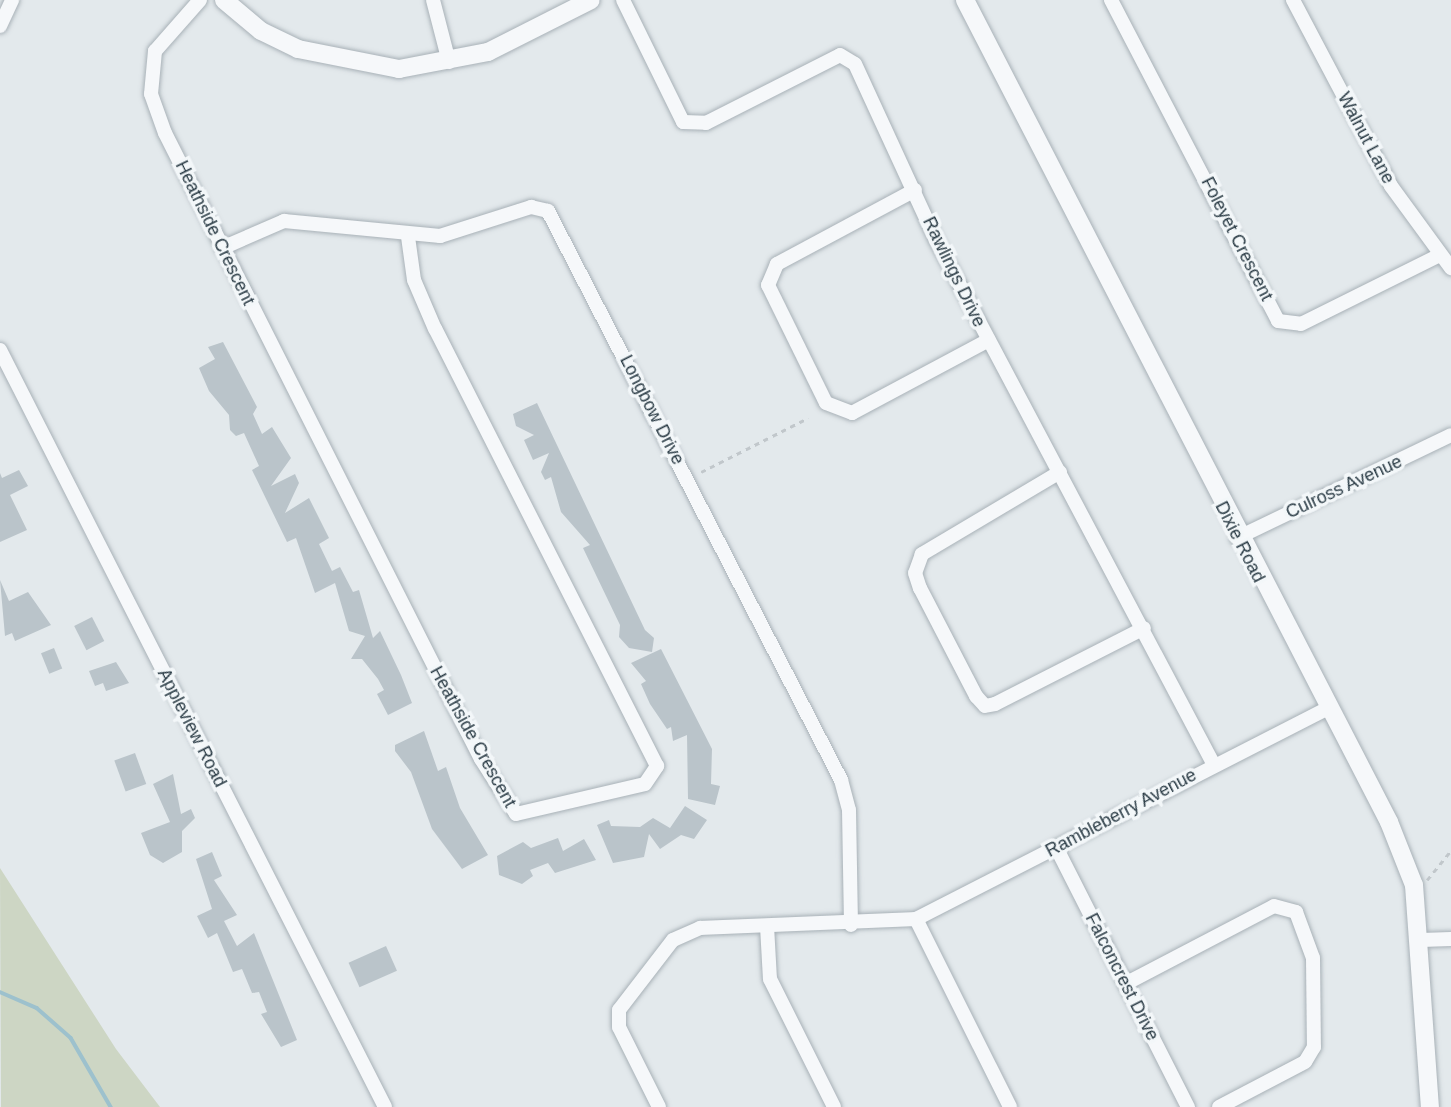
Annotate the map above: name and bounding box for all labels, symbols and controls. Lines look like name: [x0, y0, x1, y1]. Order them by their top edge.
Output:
street label: Walnut Lane: [1333, 89, 1399, 187]
street label: Heathside Crescent: [171, 157, 259, 309]
street label: Foleyet Crescent: [1196, 173, 1278, 305]
street label: Rawlings Drive: [918, 213, 990, 331]
street label: Longbow Drive: [615, 352, 689, 468]
street label: Culross Avenue: [1282, 450, 1406, 524]
street label: Dixie Road: [1210, 498, 1270, 586]
street label: Heathside Crescent: [425, 663, 521, 811]
street label: Appleview Road: [153, 665, 231, 791]
street label: Rambleberry Avenue: [1041, 764, 1201, 862]
street label: Falconcrest Drive: [1081, 910, 1163, 1044]

